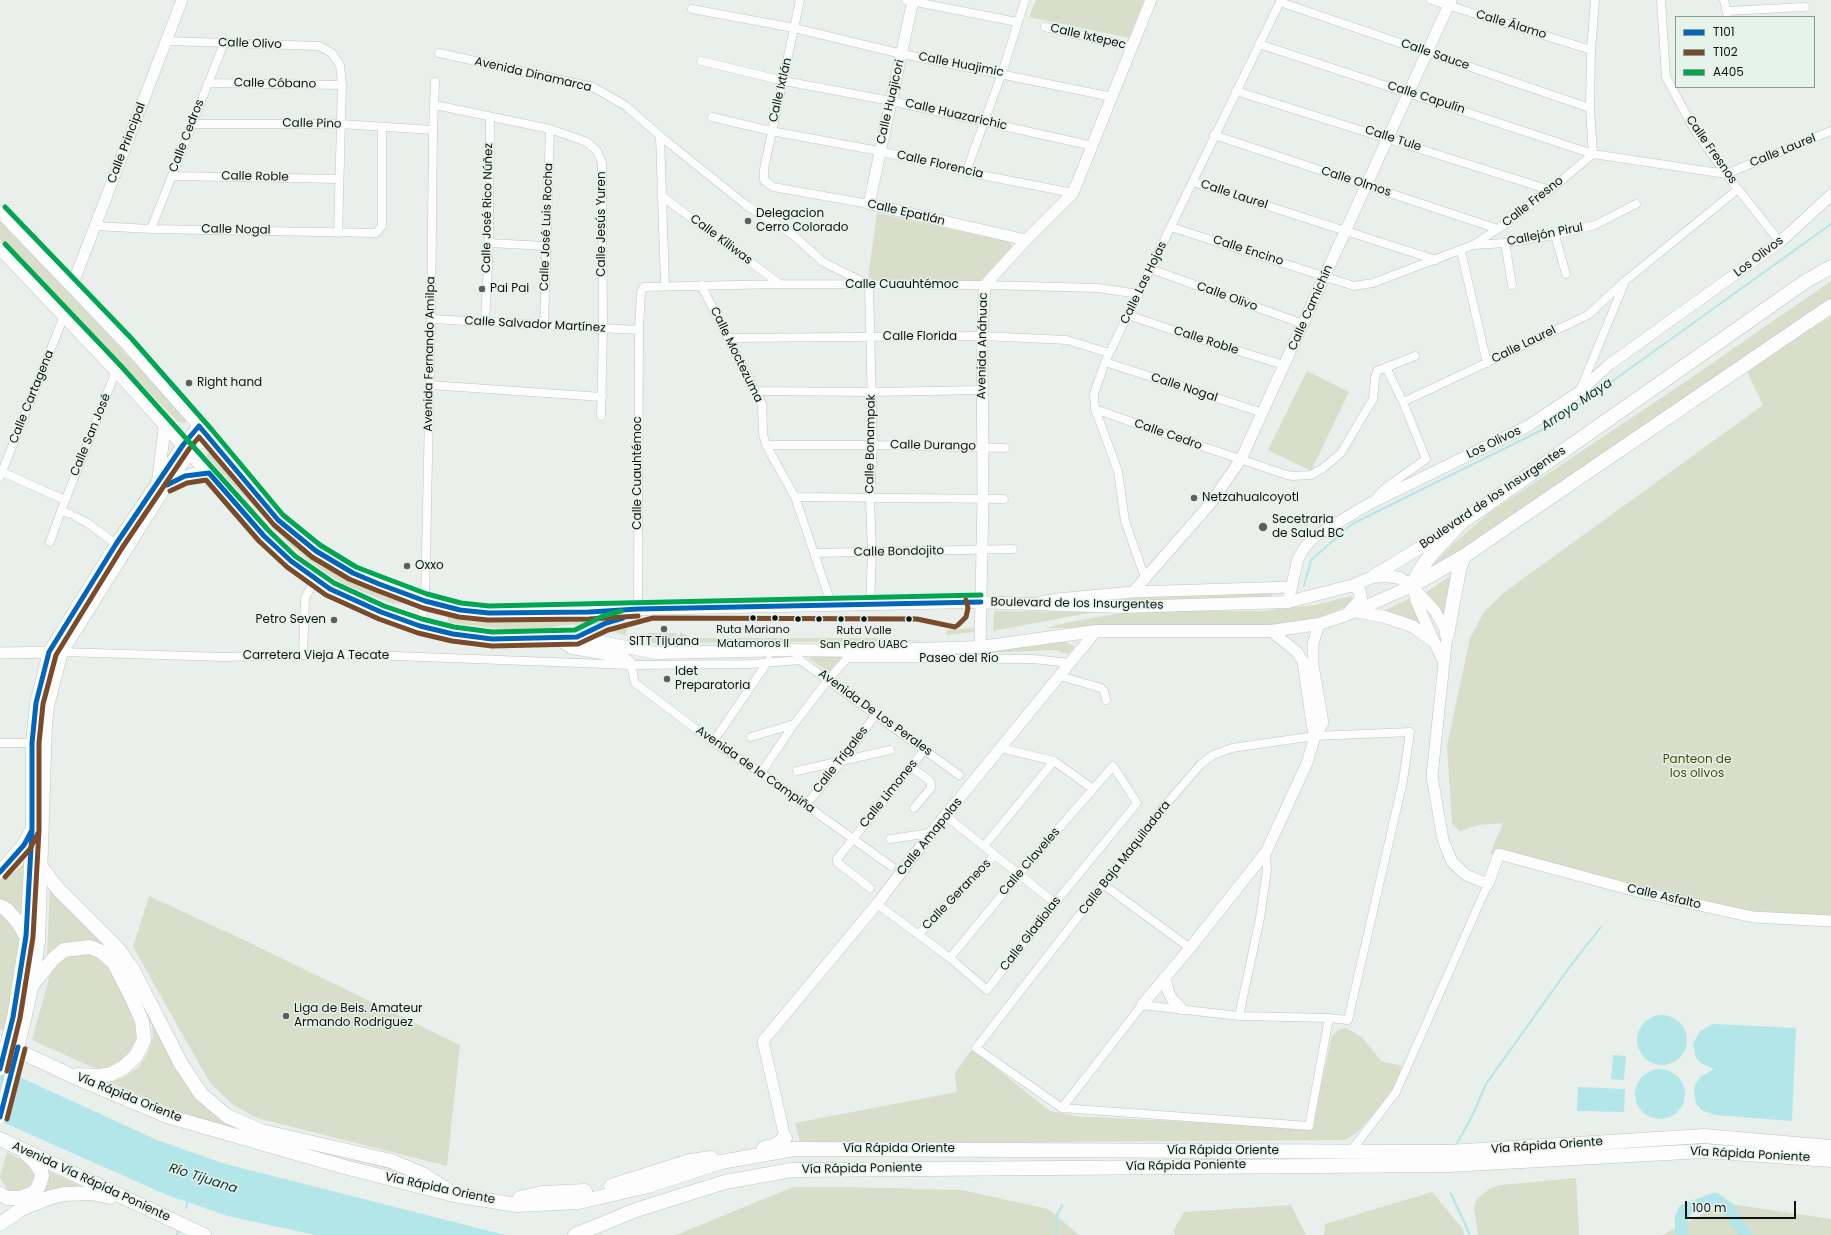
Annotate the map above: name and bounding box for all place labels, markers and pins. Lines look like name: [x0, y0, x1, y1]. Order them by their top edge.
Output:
place label: Delegacion Cerro Colorado: [756, 207, 848, 235]
marker: Delegacion Cerro Colorado: [743, 216, 753, 226]
place label: Pai Pai: [490, 282, 529, 296]
marker: Pai Pai: [477, 284, 487, 294]
place label: Right hand: [197, 376, 262, 390]
marker: Right hand: [184, 378, 194, 388]
place label: Netzahualcoyotl: [1202, 491, 1299, 505]
marker: Netzahualcoyotl: [1189, 493, 1199, 503]
place label: Secetraria de Salud BC: [1272, 513, 1344, 541]
marker: Secetraria de Salud BC: [1257, 521, 1269, 533]
place label: Oxxo: [415, 559, 444, 573]
marker: Oxxo: [402, 561, 412, 571]
place label: Petro Seven: [256, 613, 326, 627]
marker: Ruta Mariano Matamoros II: [748, 613, 758, 623]
unlabelled marker: [770, 613, 780, 623]
unlabelled marker: [793, 614, 803, 624]
unlabelled marker: [814, 614, 824, 624]
unlabelled marker: [836, 614, 846, 624]
marker: Ruta Valle San Pedro UABC: [859, 614, 869, 624]
unlabelled marker: [904, 614, 914, 624]
marker: Petro Seven: [329, 615, 339, 625]
place label: Ruta Mariano Matamoros II: [716, 623, 790, 649]
marker: SITT Tijuana: [659, 624, 669, 634]
place label: Ruta Valle San Pedro UABC: [820, 624, 908, 650]
place label: SITT Tijuana: [629, 635, 699, 649]
place label: Idet Preparatoria: [675, 665, 750, 693]
marker: Idet Preparatoria: [662, 674, 672, 684]
place label: Liga de Beis. Amateur Armando Rodriguez: [294, 1002, 423, 1030]
marker: Liga de Beis. Amateur Armando Rodriguez: [281, 1011, 291, 1021]

